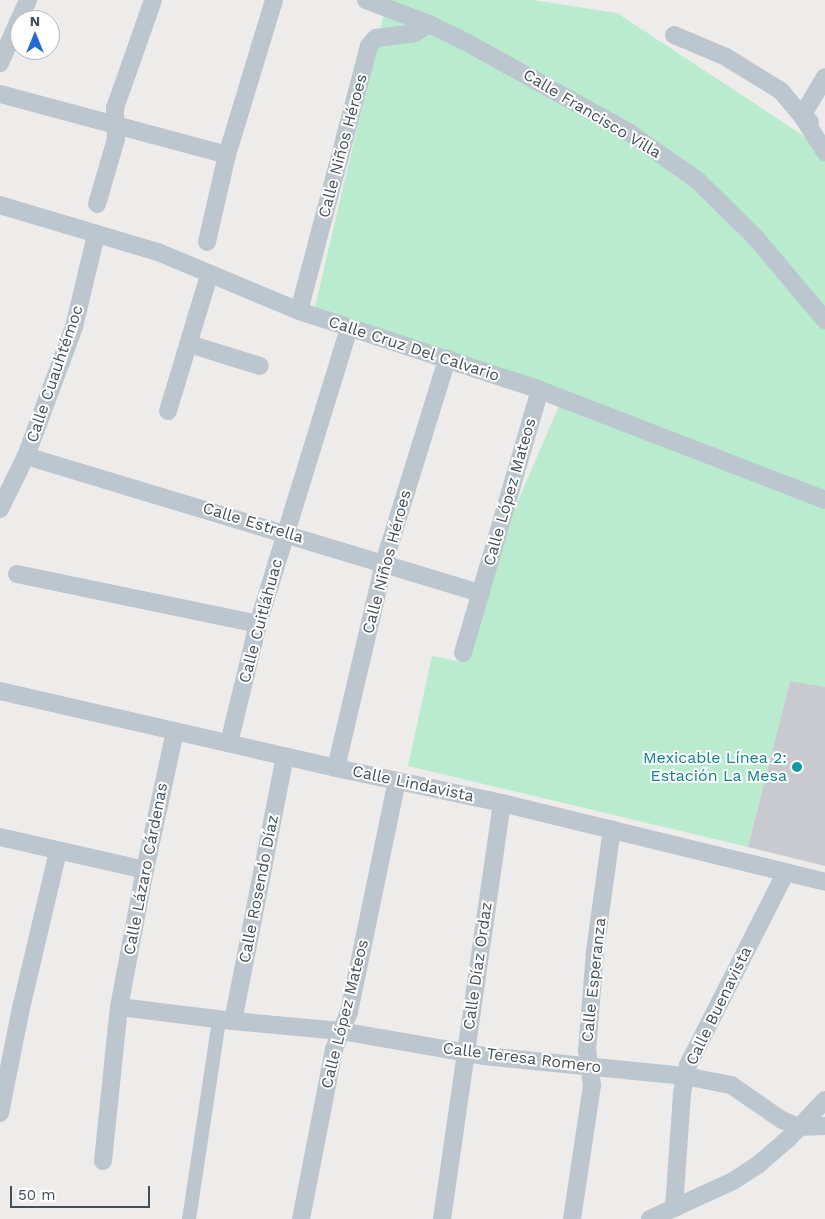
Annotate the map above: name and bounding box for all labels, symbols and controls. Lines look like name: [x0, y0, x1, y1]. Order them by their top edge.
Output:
north arrow: [10, 10, 60, 60]
text: N: [30, 13, 40, 29]
street label: Calle Francisco Villa: [519, 65, 665, 163]
street label: Calle Niños Héroes: [315, 72, 371, 220]
street label: Calle Cuauhtémoc: [23, 303, 87, 445]
street label: Calle Cruz Del Calvario: [326, 312, 502, 386]
street label: Calle López Mateos: [480, 416, 540, 568]
street label: Calle Niños Héroes: [359, 488, 415, 636]
street label: Calle Estrella: [200, 499, 306, 547]
street label: Calle Cuitláhuac: [235, 557, 287, 685]
place label: Mexicable Línea 2: Estación La Mesa: [643, 748, 787, 786]
marker: Mexicable Línea 2: Estación La Mesa: [791, 761, 803, 773]
street label: Calle Lindavista: [350, 762, 476, 806]
street label: Calle Lázaro Cárdenas: [120, 781, 172, 957]
street label: Calle Rosendo Díaz: [235, 813, 283, 965]
street label: Calle Díaz Ordaz: [460, 901, 496, 1031]
street label: Calle Esperanza: [578, 917, 610, 1043]
street label: Calle López Mateos: [317, 937, 373, 1091]
street label: Calle Buenavista: [682, 944, 756, 1068]
street label: Calle Teresa Romero: [441, 1039, 603, 1077]
scale bar: [12, 1176, 152, 1208]
text: 50 m: [18, 1186, 55, 1204]

